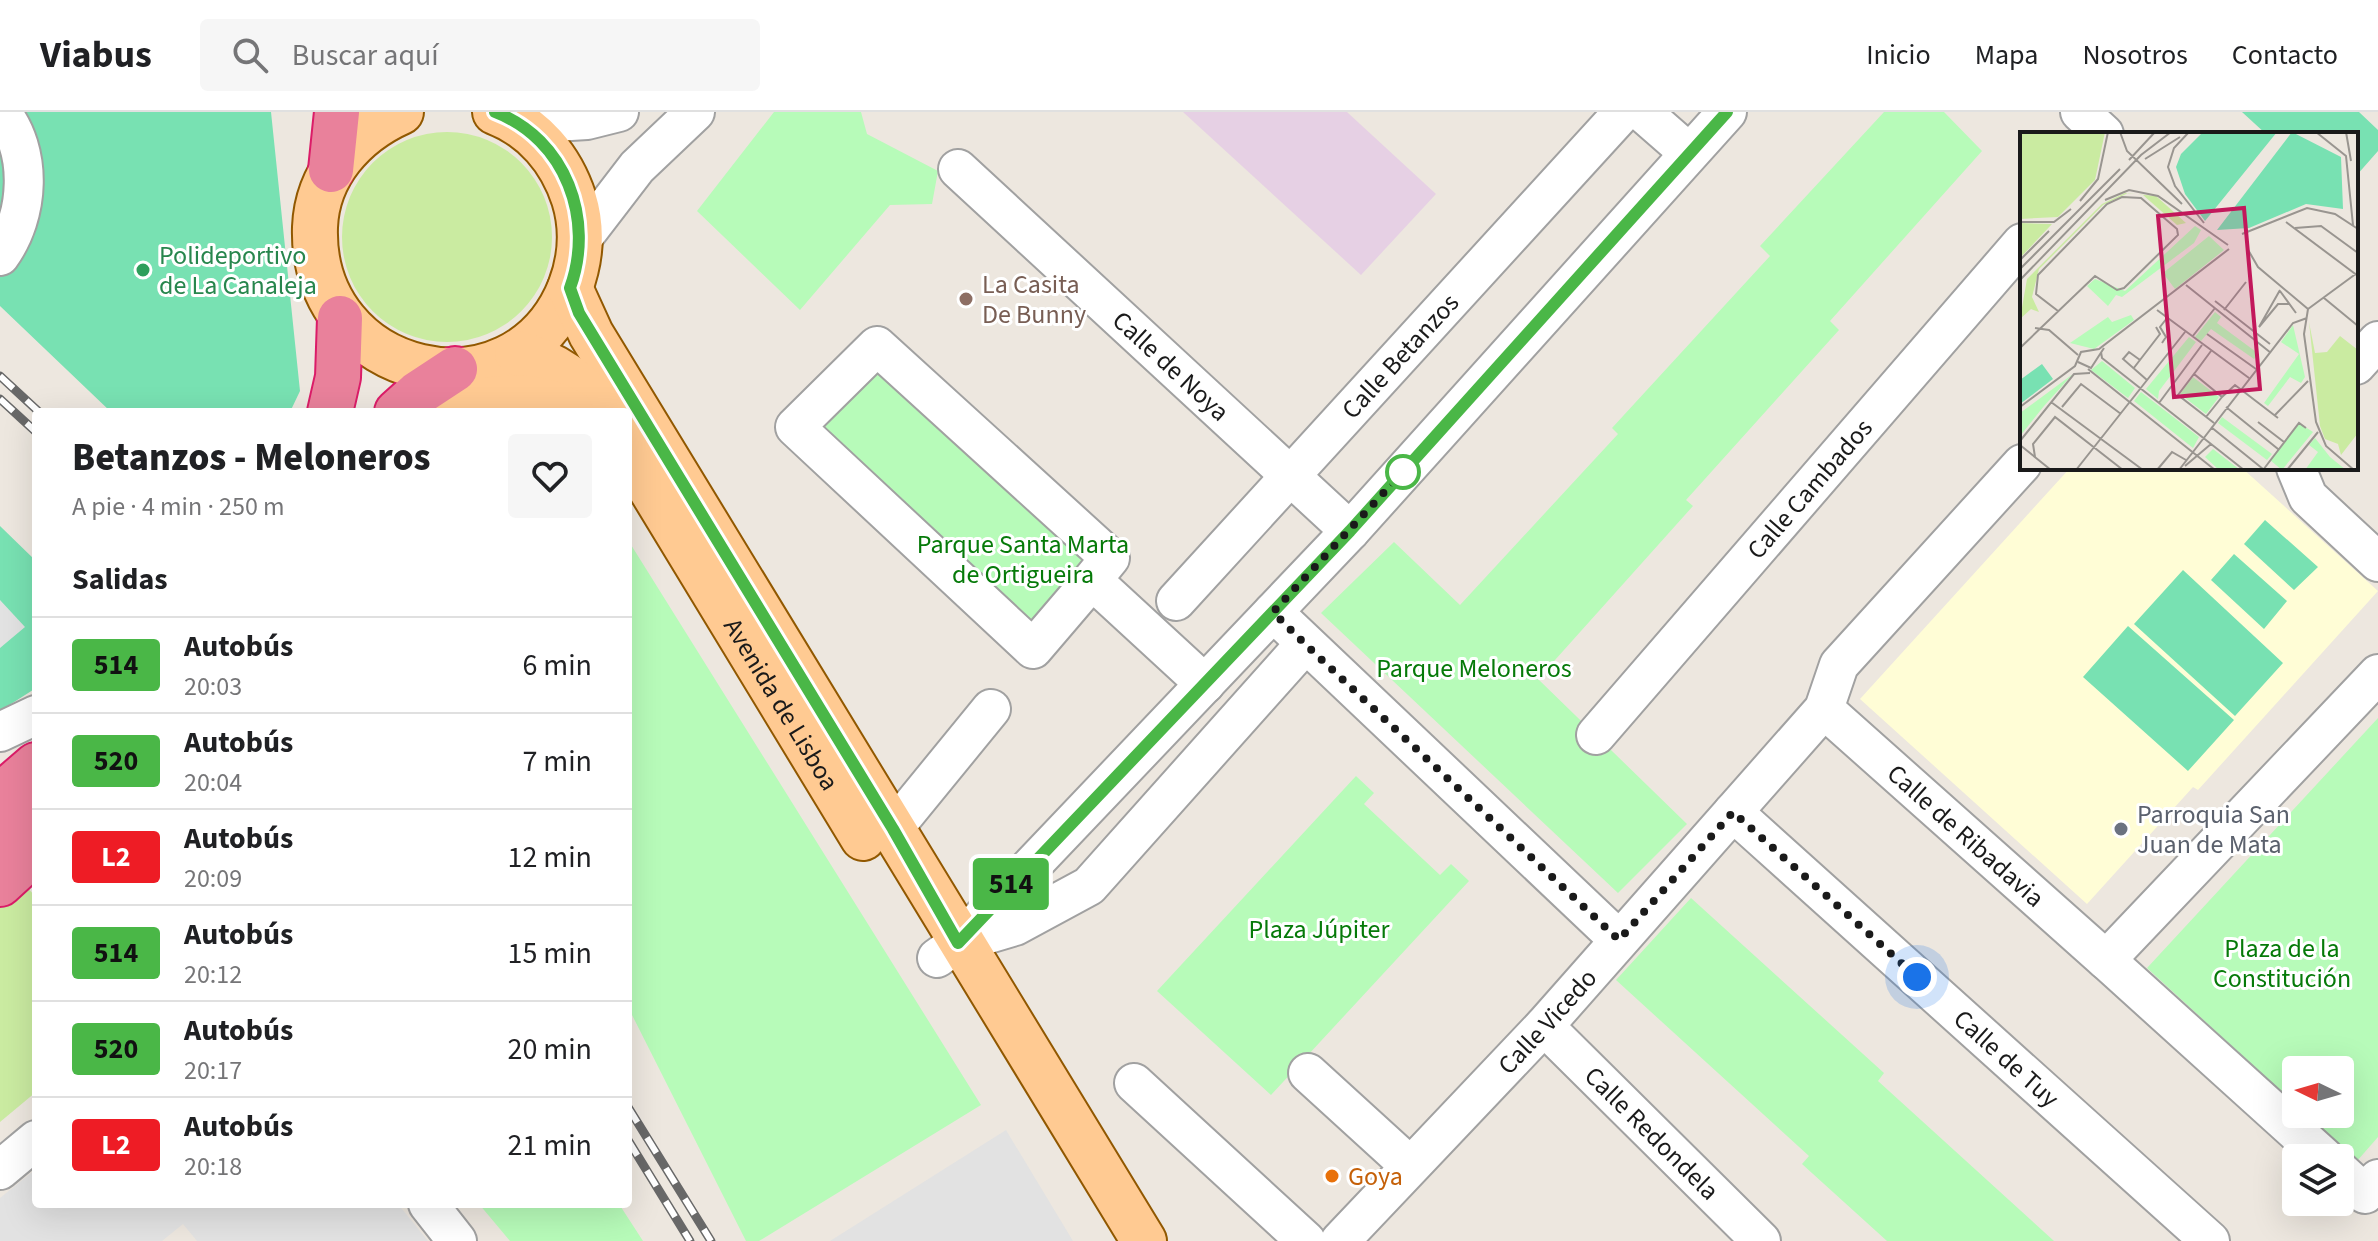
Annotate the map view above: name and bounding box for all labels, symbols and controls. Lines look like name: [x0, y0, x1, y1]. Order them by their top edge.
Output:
search box: [200, 19, 760, 91]
text: Viabus: [40, 28, 152, 82]
icon: search: [228, 33, 272, 77]
text: Buscar aquí: [292, 34, 439, 77]
text: Inicio: [1866, 35, 1931, 75]
text: Mapa: [1975, 35, 2038, 75]
text: Nosotros: [2082, 35, 2188, 75]
text: Contacto: [2232, 35, 2338, 75]
inset map: [2020, 132, 2358, 470]
place label: Polideportivo de La Canaleja: [159, 237, 317, 304]
marker: Polideportivo de La Canaleja: [134, 261, 152, 279]
place label: La Casita De Bunny: [982, 266, 1086, 333]
street label: Calle Betanzos: [1333, 285, 1468, 427]
marker: La Casita De Bunny: [957, 290, 975, 308]
street label: Calle de Noya: [1104, 302, 1237, 430]
street label: Calle Cambados: [1738, 410, 1881, 567]
text: Betanzos - Meloneros: [72, 431, 430, 485]
button: heart: [508, 434, 592, 518]
unlabelled marker: [1386, 455, 1420, 489]
text: A pie · 4 min · 250 m: [72, 488, 285, 525]
park label: Parque Santa Marta de Ortigueira: [917, 526, 1129, 593]
text: Salidas: [72, 558, 168, 601]
street label: Avenida de Lisboa: [714, 611, 848, 798]
text: Autobús: [184, 625, 293, 668]
text: 6 min: [522, 644, 592, 687]
text: 514: [94, 645, 138, 685]
park label: Parque Meloneros: [1376, 650, 1572, 687]
text: 20:03: [184, 668, 242, 705]
text: Autobús: [184, 721, 293, 764]
text: 7 min: [522, 740, 592, 783]
text: 520: [94, 741, 138, 781]
street label: Calle de Ribadavia: [1879, 756, 2052, 916]
text: 20:04: [184, 764, 242, 801]
place label: Parroquia San Juan de Mata: [2137, 796, 2290, 863]
text: Autobús: [184, 817, 293, 860]
marker: Parroquia San Juan de Mata: [2112, 820, 2130, 838]
text: 12 min: [508, 836, 592, 879]
text: L2: [101, 837, 131, 877]
line badge: 514: [965, 858, 1057, 910]
text: 20:09: [184, 860, 242, 897]
text: 514: [989, 864, 1033, 904]
park label: Plaza Júpiter: [1249, 911, 1390, 948]
text: Autobús: [184, 913, 293, 956]
park label: Plaza de la Constitución: [2213, 930, 2351, 997]
text: 15 min: [508, 932, 592, 975]
text: 514: [94, 933, 138, 973]
text: 20:12: [184, 956, 242, 993]
your location: [1897, 957, 1937, 997]
street label: Calle Vicedo: [1489, 960, 1606, 1083]
street label: Calle de Tuy: [1945, 1001, 2067, 1116]
text: Autobús: [184, 1009, 293, 1052]
text: 20 min: [508, 1028, 592, 1071]
text: 520: [94, 1029, 138, 1069]
text: 20:17: [184, 1052, 242, 1089]
north arrow: [2282, 1056, 2354, 1128]
map controls: [2282, 1056, 2354, 1216]
street label: Calle Redondela: [1576, 1058, 1727, 1209]
text: Autobús: [184, 1105, 293, 1148]
text: 21 min: [508, 1124, 592, 1167]
text: L2: [101, 1125, 131, 1165]
button: layers: [2282, 1144, 2354, 1216]
text: 20:18: [184, 1148, 242, 1185]
place label: Goya: [1348, 1158, 1403, 1195]
marker: Goya: [1323, 1167, 1341, 1185]

